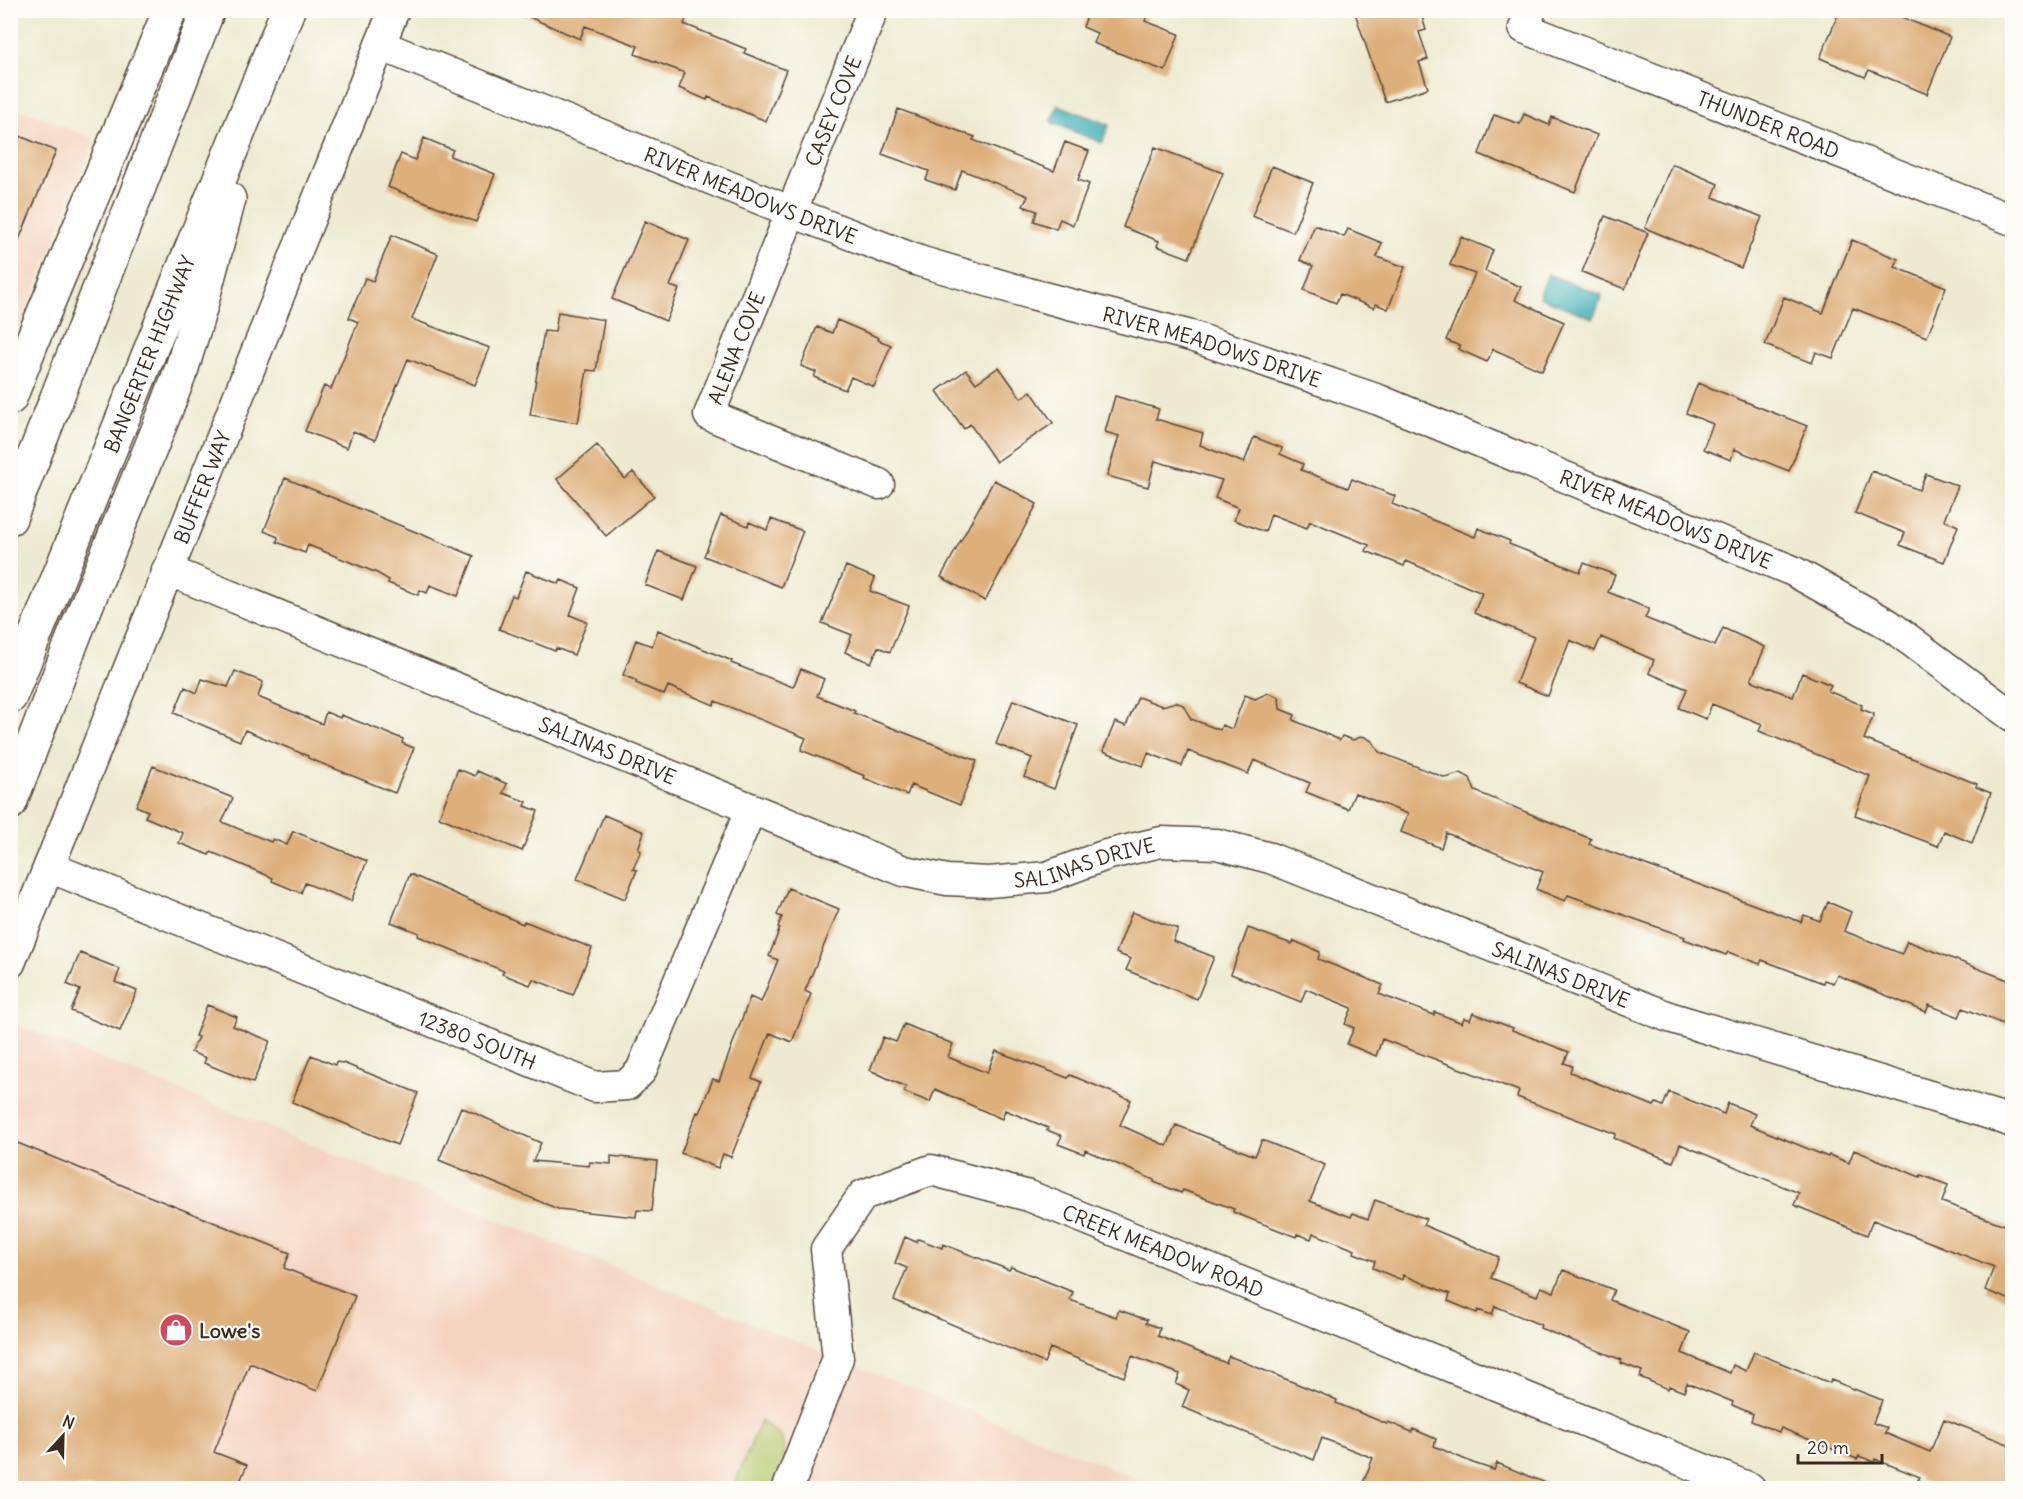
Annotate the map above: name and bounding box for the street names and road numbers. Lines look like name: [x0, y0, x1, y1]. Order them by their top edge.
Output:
street label: CASEY COVE: [799, 52, 867, 170]
street label: THUNDER ROAD: [1694, 85, 1843, 163]
street label: RIVER MEADOWS DRIVE: [641, 141, 861, 249]
street label: BANGERTER HIGHWAY: [98, 252, 200, 456]
street label: ALENA COVE: [702, 288, 770, 408]
street label: RIVER MEADOWS DRIVE: [1100, 301, 1325, 392]
street label: BUFFER WAY: [168, 427, 236, 547]
street label: RIVER MEADOWS DRIVE: [1556, 464, 1776, 574]
street label: SALINAS DRIVE: [535, 711, 680, 789]
street label: SALINAS DRIVE: [1013, 831, 1157, 892]
street label: SALINAS DRIVE: [1489, 935, 1634, 1013]
street label: 12380 SOUTH: [415, 1005, 540, 1075]
street label: CREEK MEADOW ROAD: [1059, 1198, 1267, 1302]

